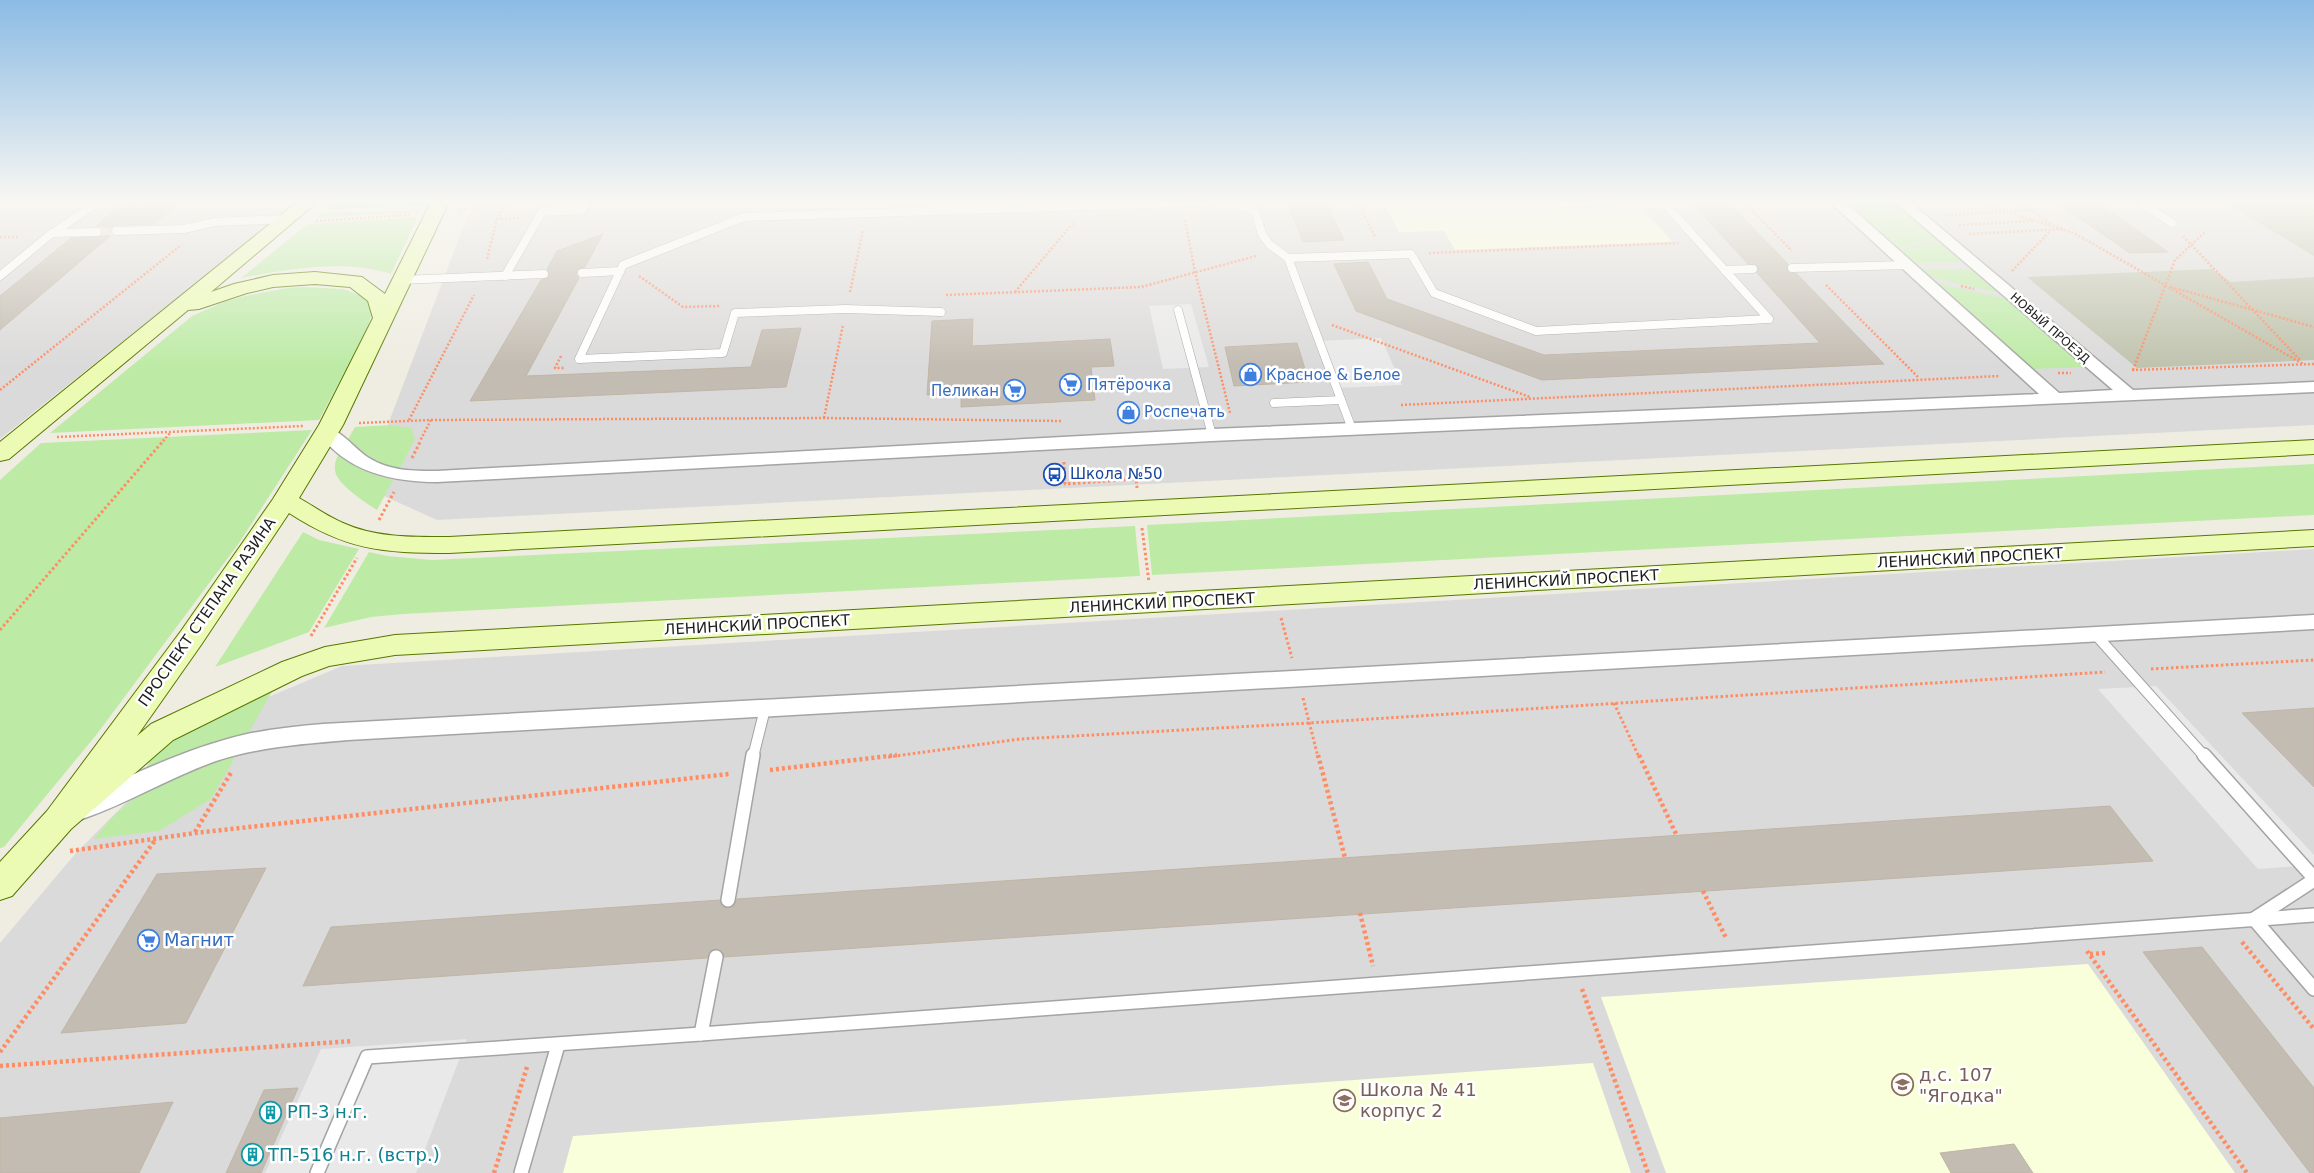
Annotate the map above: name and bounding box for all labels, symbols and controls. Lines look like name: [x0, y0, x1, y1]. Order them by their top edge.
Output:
street label: НОВЫЙ ПРОЕЗД: [2008, 289, 2093, 366]
shop icon: Красное & Белое: [1238, 363, 1262, 387]
place label: Красное & Белое: [1266, 366, 1401, 384]
supermarket icon: Пятёрочка: [1059, 373, 1083, 397]
place label: Пятёрочка: [1087, 376, 1171, 394]
supermarket icon: Пеликан: [1003, 379, 1027, 403]
place label: Пеликан: [931, 382, 999, 400]
shop icon: Роспечать: [1116, 400, 1140, 424]
place label: Роспечать: [1144, 403, 1225, 421]
bus stop icon: Школа №50: [1042, 462, 1066, 486]
place label: Школа №50: [1070, 465, 1163, 483]
street label: ПРОСПЕКТ СТЕПАНА РАЗИНА: [135, 513, 280, 710]
street label: ЛЕНИНСКИЙ ПРОСПЕКТ: [1877, 543, 2064, 572]
street label: ЛЕНИНСКИЙ ПРОСПЕКТ: [1473, 565, 1660, 594]
street label: ЛЕНИНСКИЙ ПРОСПЕКТ: [1069, 588, 1256, 617]
street label: ЛЕНИНСКИЙ ПРОСПЕКТ: [664, 610, 851, 639]
supermarket icon: Магнит: [136, 928, 160, 952]
place label: Магнит: [164, 929, 234, 950]
place label: д.с. 107 "Ягодка": [1919, 1064, 2003, 1106]
school or university icon: д.с. 107 "Ягодка": [1891, 1073, 1915, 1097]
place label: Школа № 41 корпус 2: [1360, 1079, 1477, 1121]
school or university icon: Школа № 41 корпус 2: [1332, 1088, 1356, 1112]
building icon: РП-3 н.г.: [259, 1100, 283, 1124]
place label: РП-3 н.г.: [287, 1101, 368, 1122]
building icon: ТП-516 н.г. (встр.): [240, 1143, 264, 1167]
place label: ТП-516 н.г. (встр.): [267, 1144, 440, 1165]

